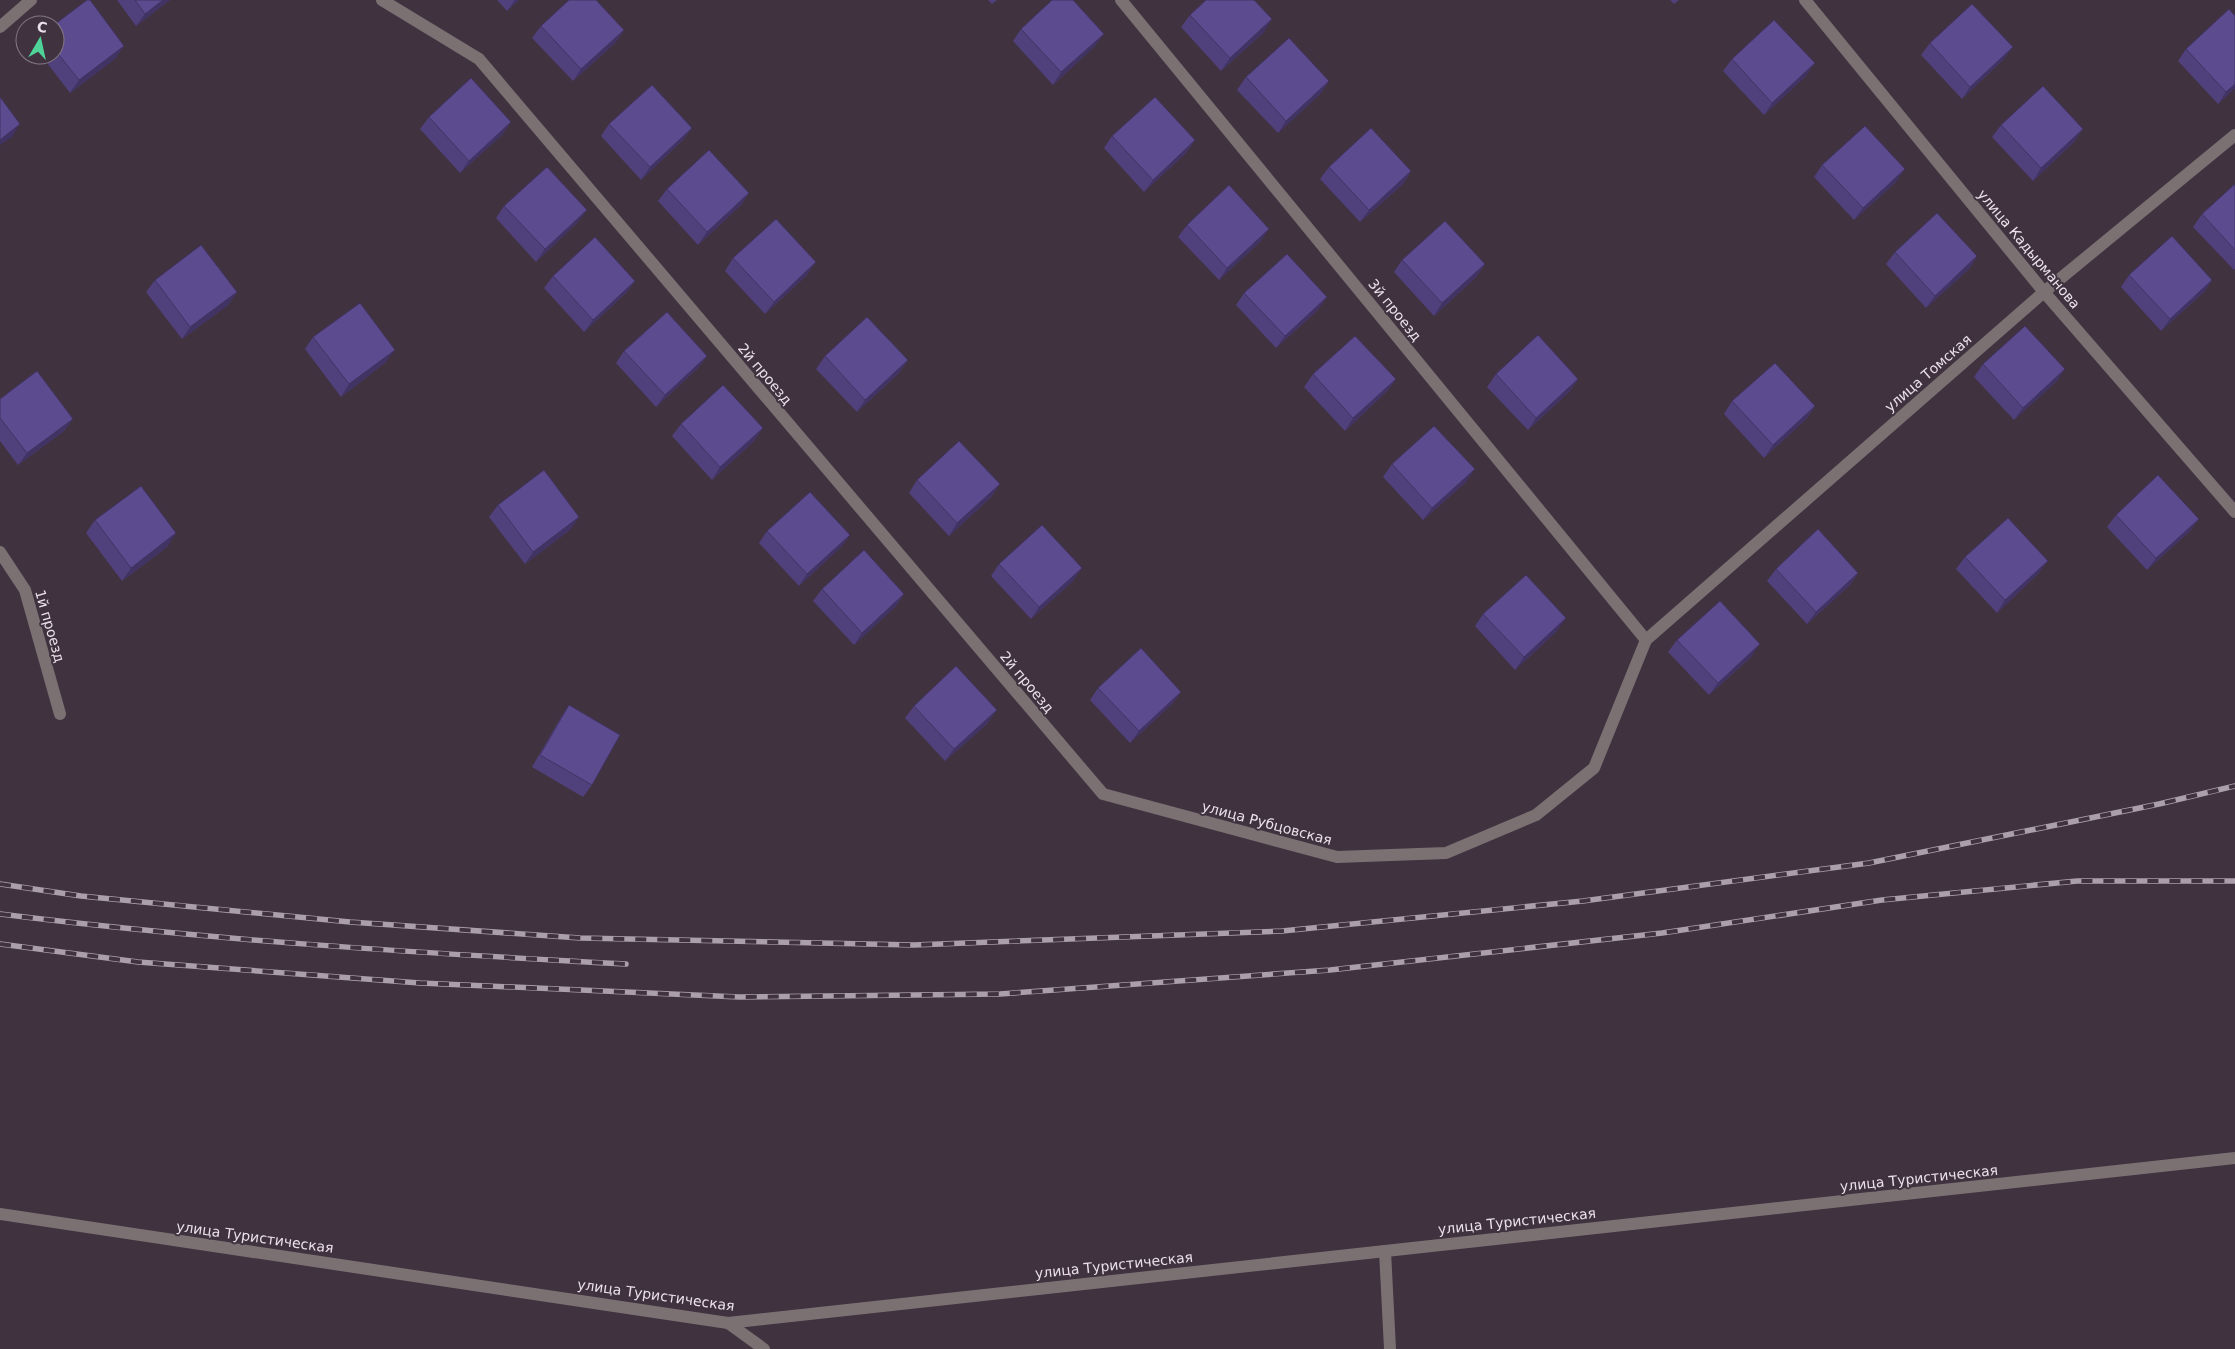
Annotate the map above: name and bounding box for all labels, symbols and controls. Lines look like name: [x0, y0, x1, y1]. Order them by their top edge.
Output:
north arrow: [15, 15, 65, 65]
text: С: [36, 18, 48, 36]
street label: улица Кадырманова: [1974, 186, 2084, 312]
street label: 3й проезд: [1365, 276, 1425, 344]
street label: улица Томская: [1881, 331, 1975, 415]
street label: 2й проезд: [735, 340, 795, 408]
street label: 1й проезд: [32, 588, 68, 664]
street label: 2й проезд: [997, 648, 1057, 716]
street label: улица Рубцовская: [1200, 798, 1334, 848]
street label: улица Туристическая: [1839, 1162, 1999, 1194]
street label: улица Туристическая: [1437, 1205, 1597, 1237]
street label: улица Туристическая: [175, 1218, 335, 1256]
street label: улица Туристическая: [1034, 1249, 1194, 1281]
street label: улица Туристическая: [576, 1276, 736, 1314]

